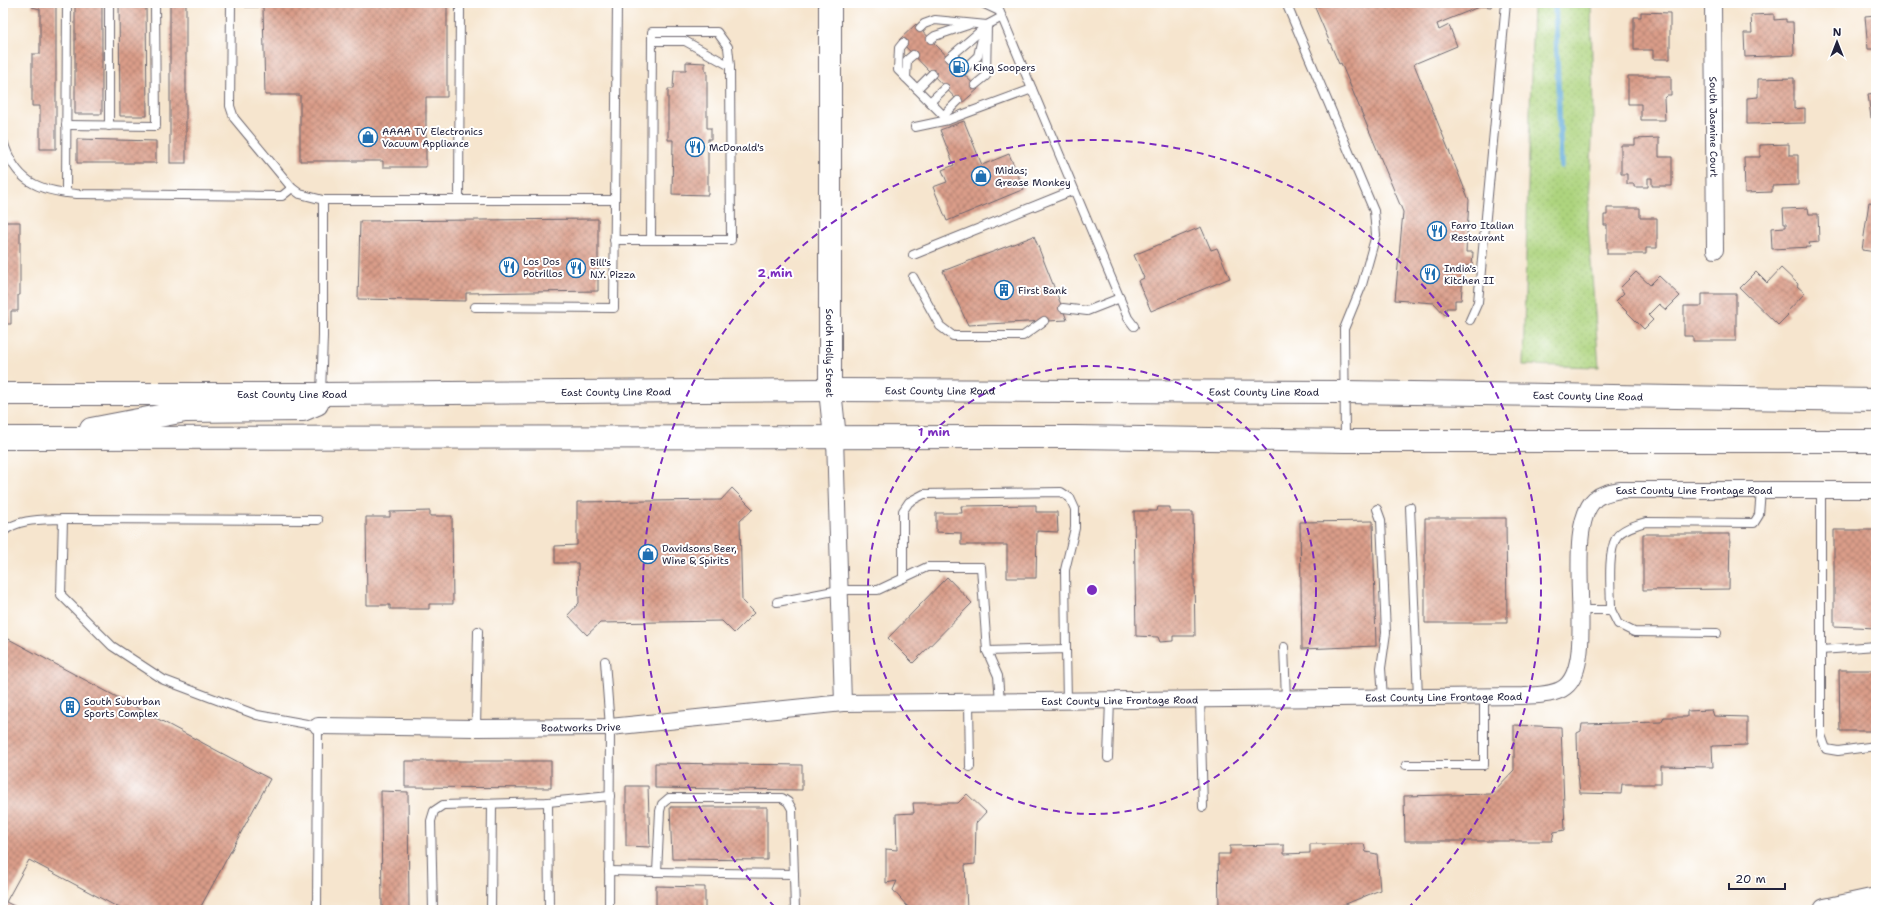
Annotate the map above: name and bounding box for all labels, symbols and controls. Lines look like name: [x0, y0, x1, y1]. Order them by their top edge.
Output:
north arrow: [1817, 22, 1857, 62]
text: N: [1833, 25, 1842, 40]
fuel station icon: King Soopers: [948, 56, 970, 78]
place label: King Soopers: [973, 61, 1036, 74]
street label: South Jasmine Court: [1707, 76, 1720, 178]
place label: AAAA TV Electronics Vacuum Appliance: [382, 125, 483, 150]
shop icon: AAAA TV Electronics Vacuum Appliance: [357, 126, 379, 148]
restaurant icon: McDonald's: [684, 136, 706, 158]
place label: McDonald's: [709, 141, 764, 154]
place label: Midas; Grease Monkey: [995, 164, 1071, 189]
shop icon: Midas; Grease Monkey: [970, 165, 992, 187]
place label: Farro Italian Restaurant: [1451, 219, 1514, 244]
restaurant icon: Farro Italian Restaurant: [1426, 220, 1448, 242]
place label: Los Dos Potrillos: [523, 255, 563, 280]
restaurant icon: Los Dos Potrillos: [498, 256, 520, 278]
place label: Bill's N.Y. Pizza: [590, 256, 636, 281]
restaurant icon: Bill's N.Y. Pizza: [565, 257, 587, 279]
place label: India's Kitchen II: [1444, 262, 1495, 287]
restaurant icon: India's Kitchen II: [1419, 263, 1441, 285]
text: 2 min: [758, 265, 793, 281]
building icon: First Bank: [993, 279, 1015, 301]
place label: First Bank: [1018, 284, 1067, 297]
street label: South Holly Street: [823, 309, 837, 398]
street label: East County Line Road: [885, 384, 996, 398]
street label: East County Line Road: [561, 385, 672, 399]
street label: East County Line Road: [1209, 385, 1320, 399]
street label: East County Line Road: [237, 388, 348, 401]
street label: East County Line Road: [1533, 389, 1644, 403]
text: 1 min: [918, 424, 950, 440]
street label: East County Line Frontage Road: [1614, 484, 1773, 498]
place label: Davidsons Beer, Wine & Spirits: [662, 542, 737, 567]
shop icon: Davidsons Beer, Wine & Spirits: [637, 543, 659, 565]
centre of rings: [1085, 583, 1099, 597]
street label: East County Line Frontage Road: [1365, 690, 1523, 705]
street label: East County Line Frontage Road: [1041, 693, 1199, 708]
place label: South Suburban Sports Complex: [84, 695, 160, 720]
building icon: South Suburban Sports Complex: [59, 696, 81, 718]
street label: Boatworks Drive: [541, 720, 622, 735]
scale bar: [1729, 865, 1785, 891]
text: 20 m: [1735, 871, 1766, 887]

